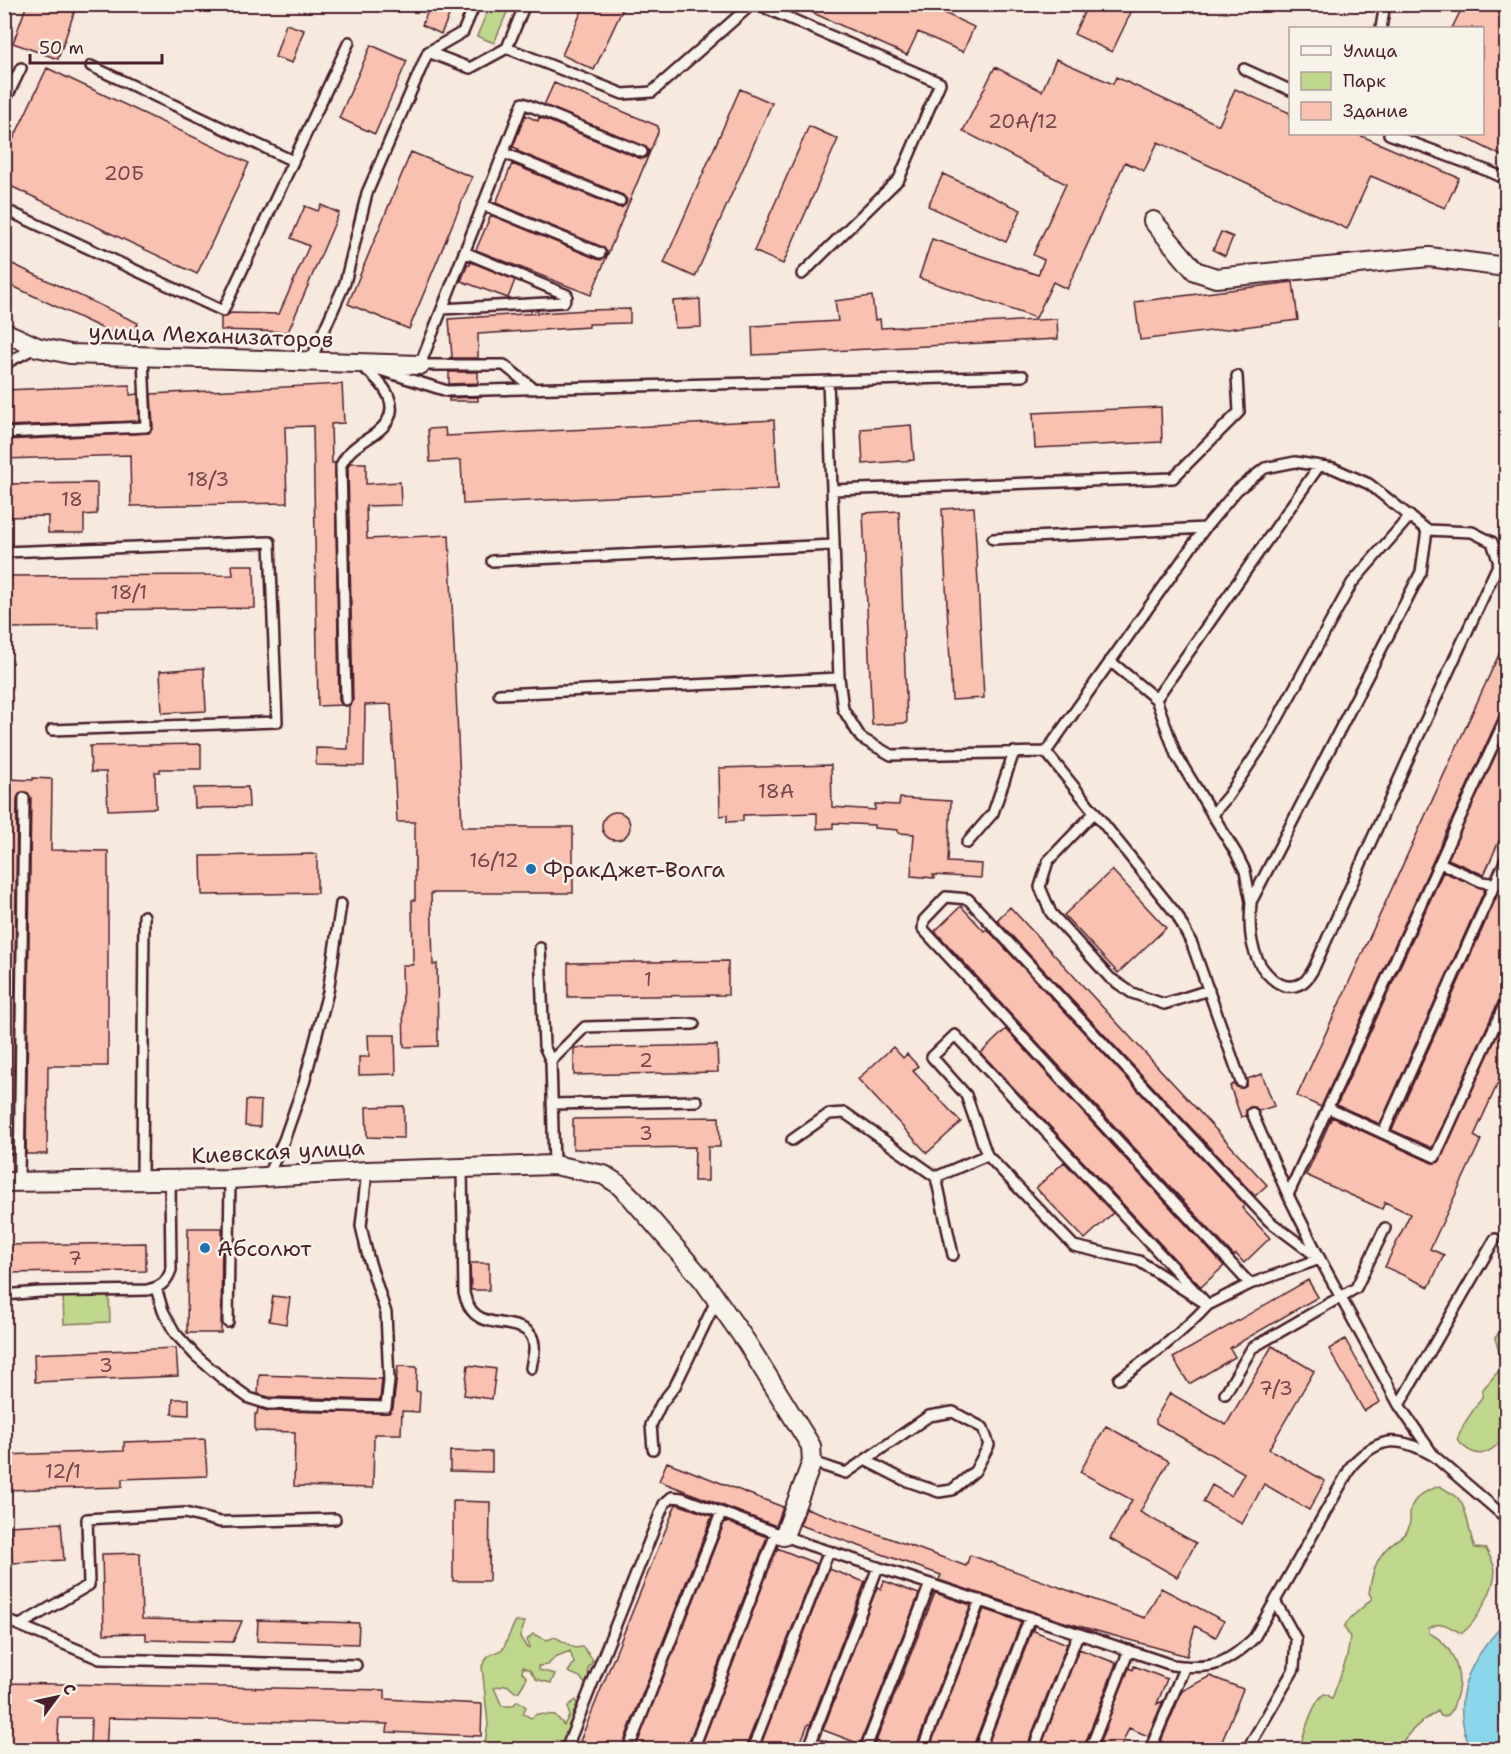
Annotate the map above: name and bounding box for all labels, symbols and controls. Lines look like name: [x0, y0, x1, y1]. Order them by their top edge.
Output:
scale bar: [30, 27, 162, 65]
legend: [1289, 27, 1484, 135]
text: 50 m: [39, 36, 84, 60]
text: Улица: [1343, 39, 1397, 63]
text: Парк: [1343, 69, 1386, 93]
text: Здание: [1343, 99, 1408, 123]
house number: 20А/12: [988, 108, 1058, 134]
house number: 20Б: [104, 160, 144, 186]
street label: улица Механизаторов: [88, 317, 334, 354]
house number: 18/3: [187, 466, 229, 492]
house number: 18: [61, 486, 83, 512]
house number: 18/1: [111, 579, 147, 605]
house number: 18А: [758, 778, 794, 804]
house number: 16/12: [469, 847, 519, 873]
place label: ФракДжет-Волга: [543, 855, 725, 884]
marker: ФракДжет-Волга: [524, 862, 538, 876]
house number: 1: [644, 966, 652, 992]
house number: 2: [639, 1047, 653, 1073]
house number: 3: [639, 1120, 653, 1146]
street label: Киевская улица: [191, 1132, 366, 1171]
place label: Абсолют: [217, 1234, 312, 1263]
marker: Абсолют: [198, 1241, 212, 1255]
house number: 7: [68, 1245, 82, 1271]
house number: 3: [99, 1352, 113, 1378]
house number: 7/3: [1259, 1375, 1293, 1401]
house number: 12/1: [45, 1458, 81, 1484]
north arrow: [27, 1667, 87, 1727]
text: С: [58, 1679, 81, 1699]

